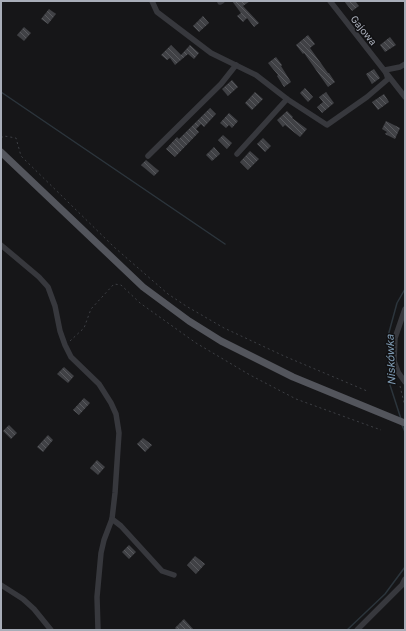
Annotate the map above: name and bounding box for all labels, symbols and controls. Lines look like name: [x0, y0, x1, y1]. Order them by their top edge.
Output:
street label: Gajowa: [348, 13, 380, 47]
water label: Niskówka: [383, 334, 397, 386]

